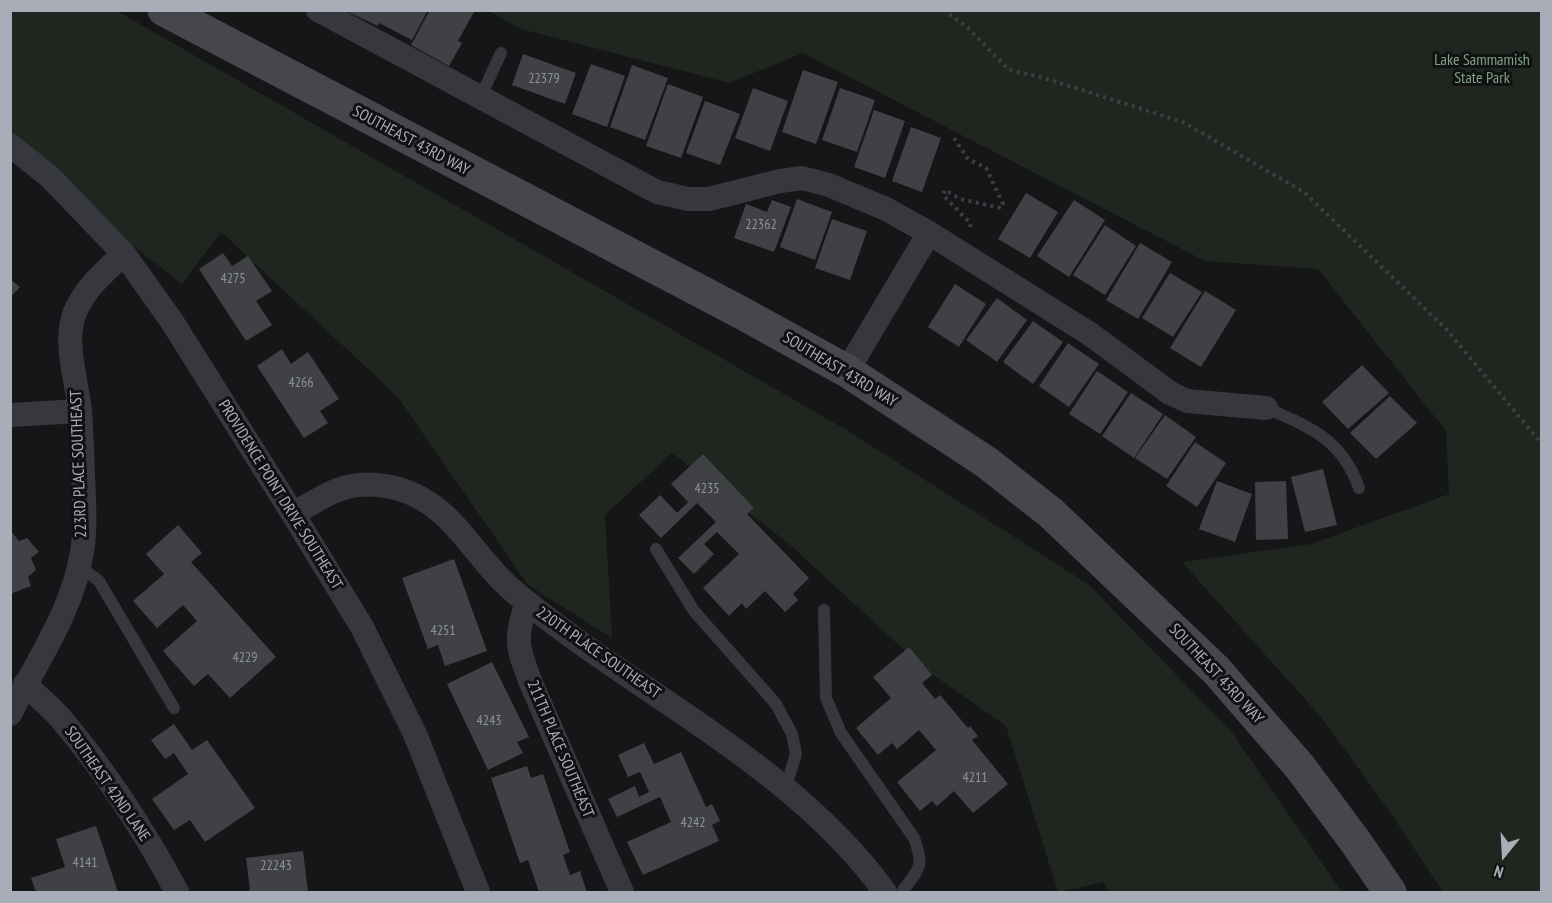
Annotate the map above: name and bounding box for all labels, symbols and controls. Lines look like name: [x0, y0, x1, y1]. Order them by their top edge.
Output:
park label: Lake Sammamish State Park: [1434, 50, 1530, 88]
house number: 22379: [528, 71, 560, 87]
street label: SOUTHEAST 43RD WAY: [349, 102, 473, 180]
house number: 22362: [745, 217, 777, 233]
house number: 4275: [220, 271, 246, 287]
street label: SOUTHEAST 43RD WAY: [779, 328, 901, 412]
house number: 4266: [288, 375, 314, 391]
street label: 223RD PLACE SOUTHEAST: [67, 390, 91, 538]
street label: PROVIDENCE POINT DRIVE SOUTHEAST: [214, 397, 346, 593]
house number: 4235: [694, 481, 720, 497]
street label: 220TH PLACE SOUTHEAST: [532, 603, 664, 703]
street label: SOUTHEAST 43RD WAY: [1165, 620, 1267, 728]
house number: 4251: [430, 623, 456, 639]
house number: 4229: [232, 650, 258, 666]
street label: 211TH PLACE SOUTHEAST: [522, 677, 598, 821]
house number: 4243: [476, 713, 502, 729]
street label: SOUTHEAST 42ND LANE: [60, 723, 154, 845]
house number: 4211: [962, 770, 988, 786]
house number: 4242: [680, 815, 706, 831]
north arrow: [1474, 825, 1534, 885]
house number: 4141: [72, 855, 98, 871]
house number: 22243: [260, 858, 292, 874]
text: N: [1491, 861, 1506, 883]

